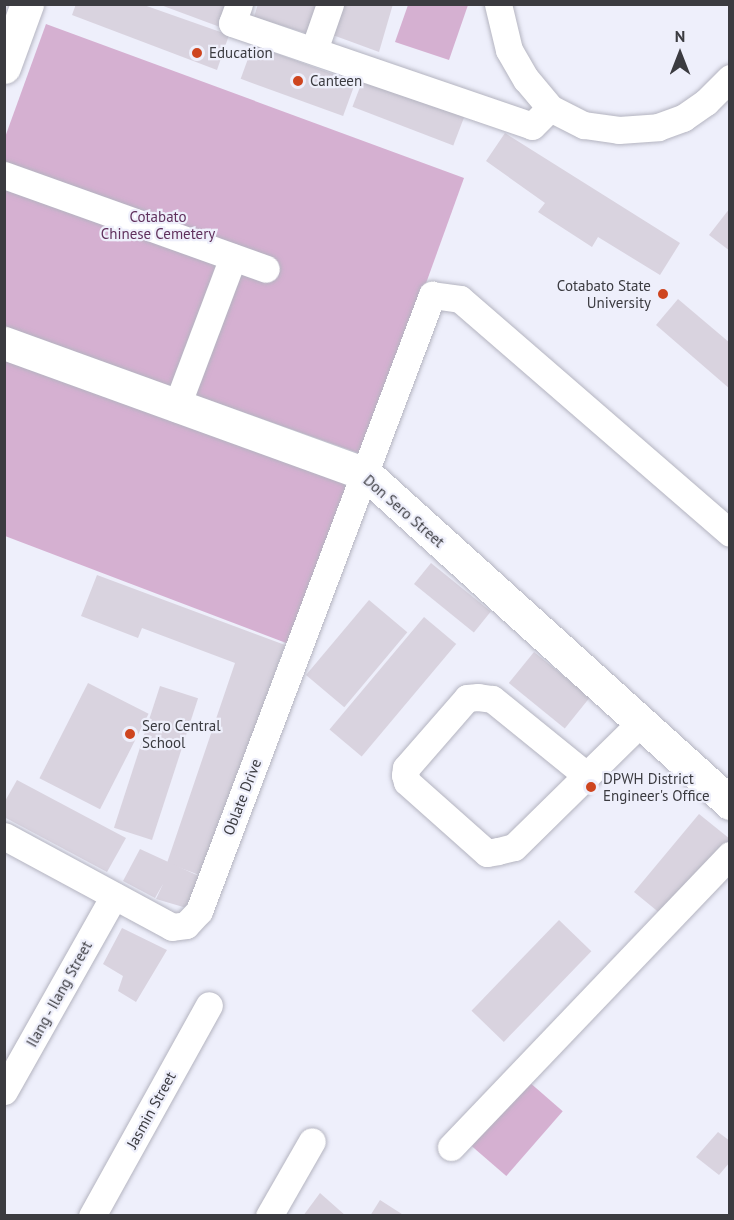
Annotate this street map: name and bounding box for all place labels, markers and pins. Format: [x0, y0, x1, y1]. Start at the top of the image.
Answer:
place label: Education [209, 44, 273, 62]
marker: Education [190, 46, 204, 60]
place label: Canteen [310, 72, 362, 90]
marker: Canteen [291, 74, 305, 88]
place label: Cotabato State University [557, 276, 651, 311]
marker: Cotabato State University [656, 287, 670, 301]
place label: Sero Central School [142, 716, 221, 751]
marker: Sero Central School [123, 727, 137, 741]
place label: DPWH District Engineer's Office [603, 769, 710, 804]
marker: DPWH District Engineer's Office [584, 780, 598, 794]

